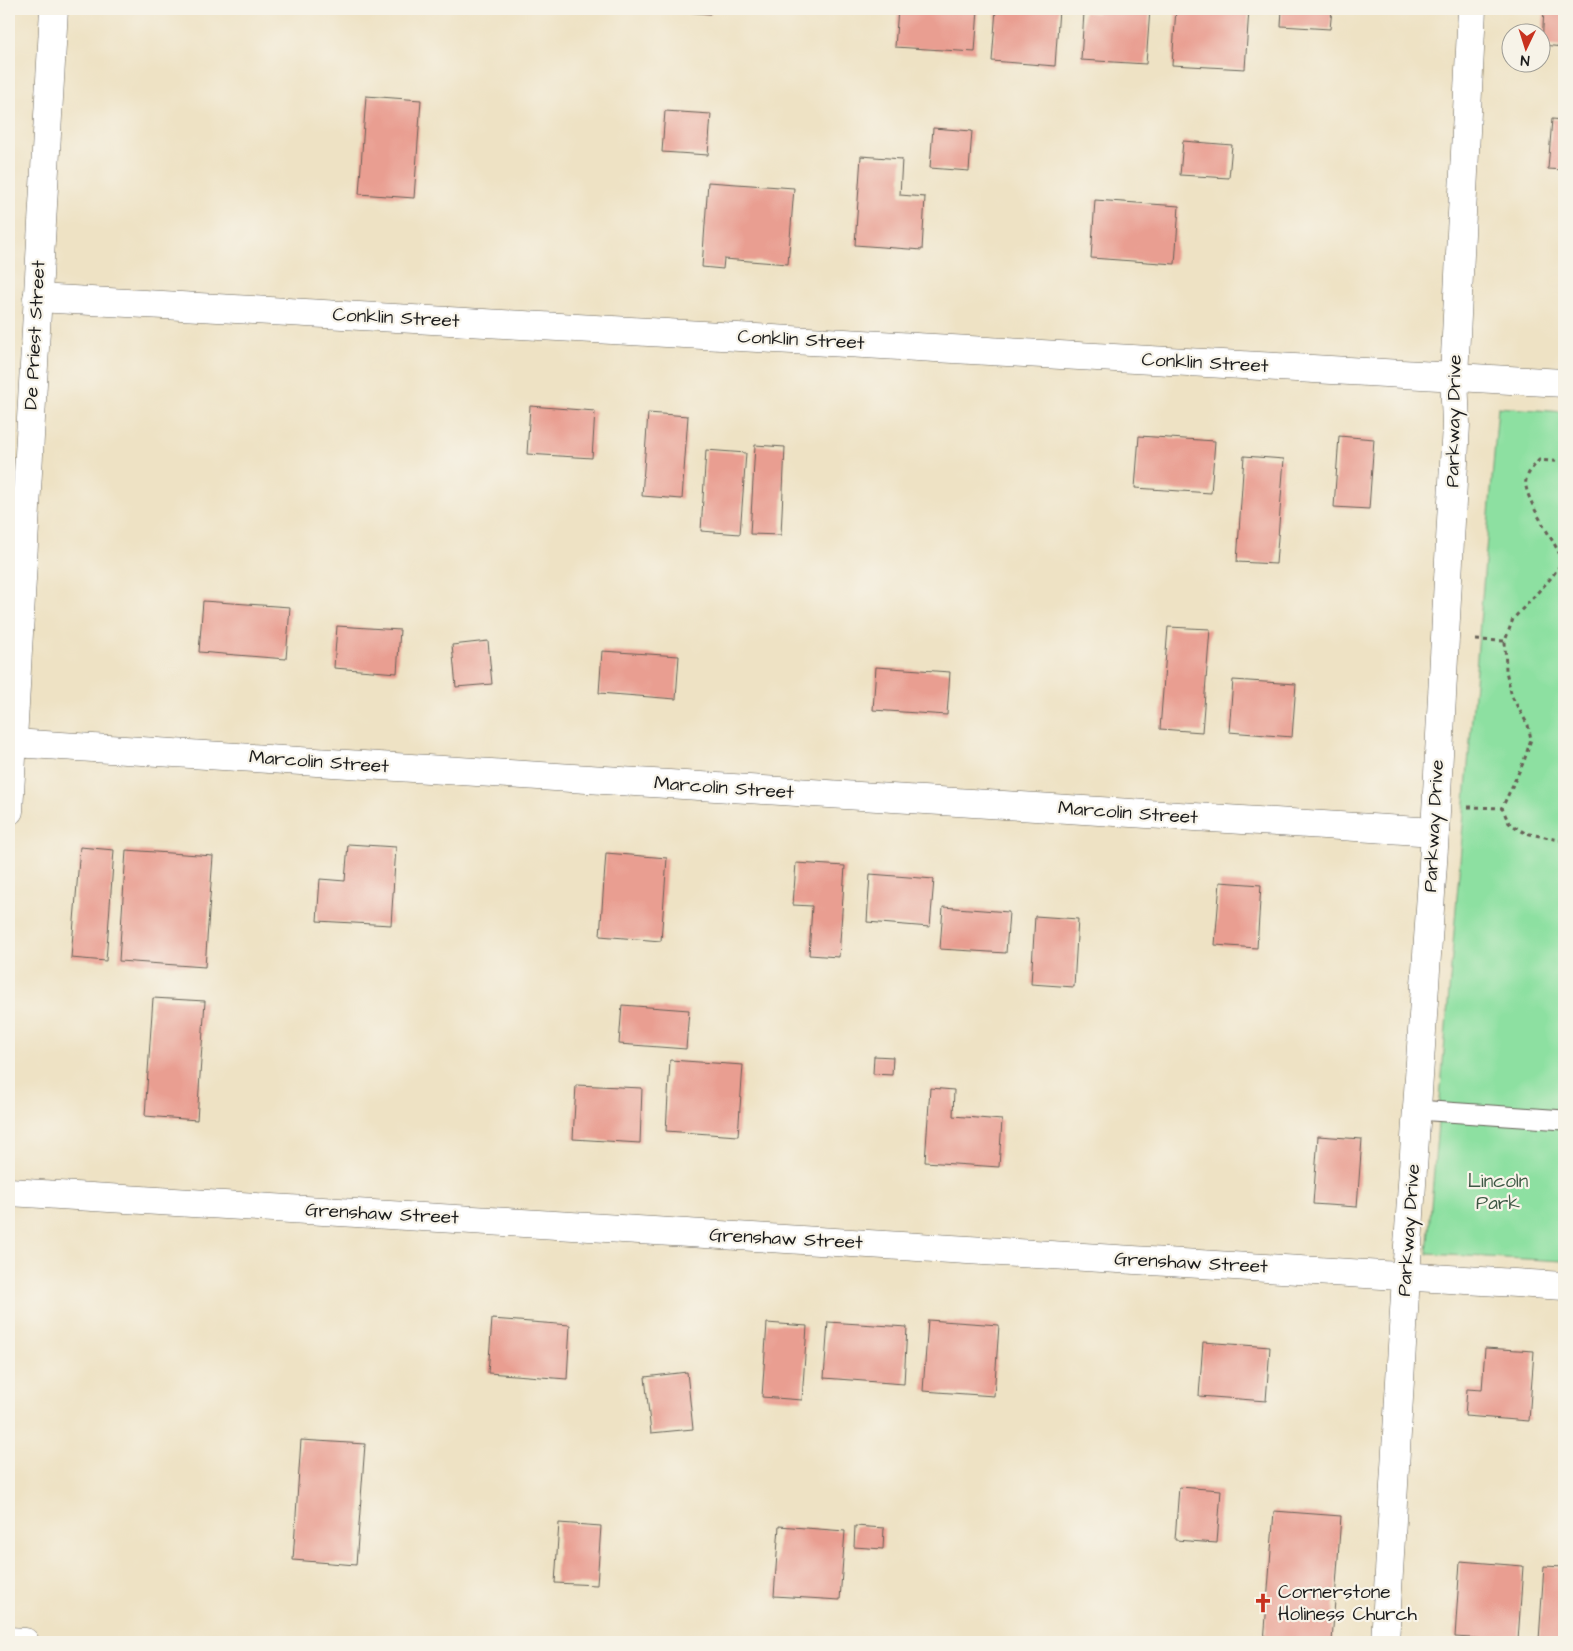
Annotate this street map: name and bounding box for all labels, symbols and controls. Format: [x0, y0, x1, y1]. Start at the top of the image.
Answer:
north arrow [1500, 22, 1550, 72]
text: N [1520, 50, 1530, 70]
street label: De Priest Street [18, 259, 52, 410]
street label: Conklin Street [332, 301, 460, 335]
street label: Conklin Street [737, 323, 865, 357]
street label: Conklin Street [1141, 346, 1269, 380]
street label: Parkway Drive [1439, 354, 1470, 488]
street label: Marcolin Street [248, 744, 390, 780]
street label: Parkway Drive [1417, 759, 1452, 893]
street label: Marcolin Street [653, 770, 795, 806]
street label: Marcolin Street [1057, 795, 1199, 831]
street label: Parkway Drive [1391, 1163, 1428, 1297]
park label: Lincoln Park [1468, 1168, 1528, 1217]
street label: Grenshaw Street [305, 1196, 460, 1232]
street label: Grenshaw Street [709, 1221, 864, 1257]
street label: Grenshaw Street [1114, 1245, 1269, 1281]
place label: Cornerstone Holiness Church [1278, 1579, 1418, 1628]
church icon: Cornerstone Holiness Church [1252, 1592, 1274, 1614]

